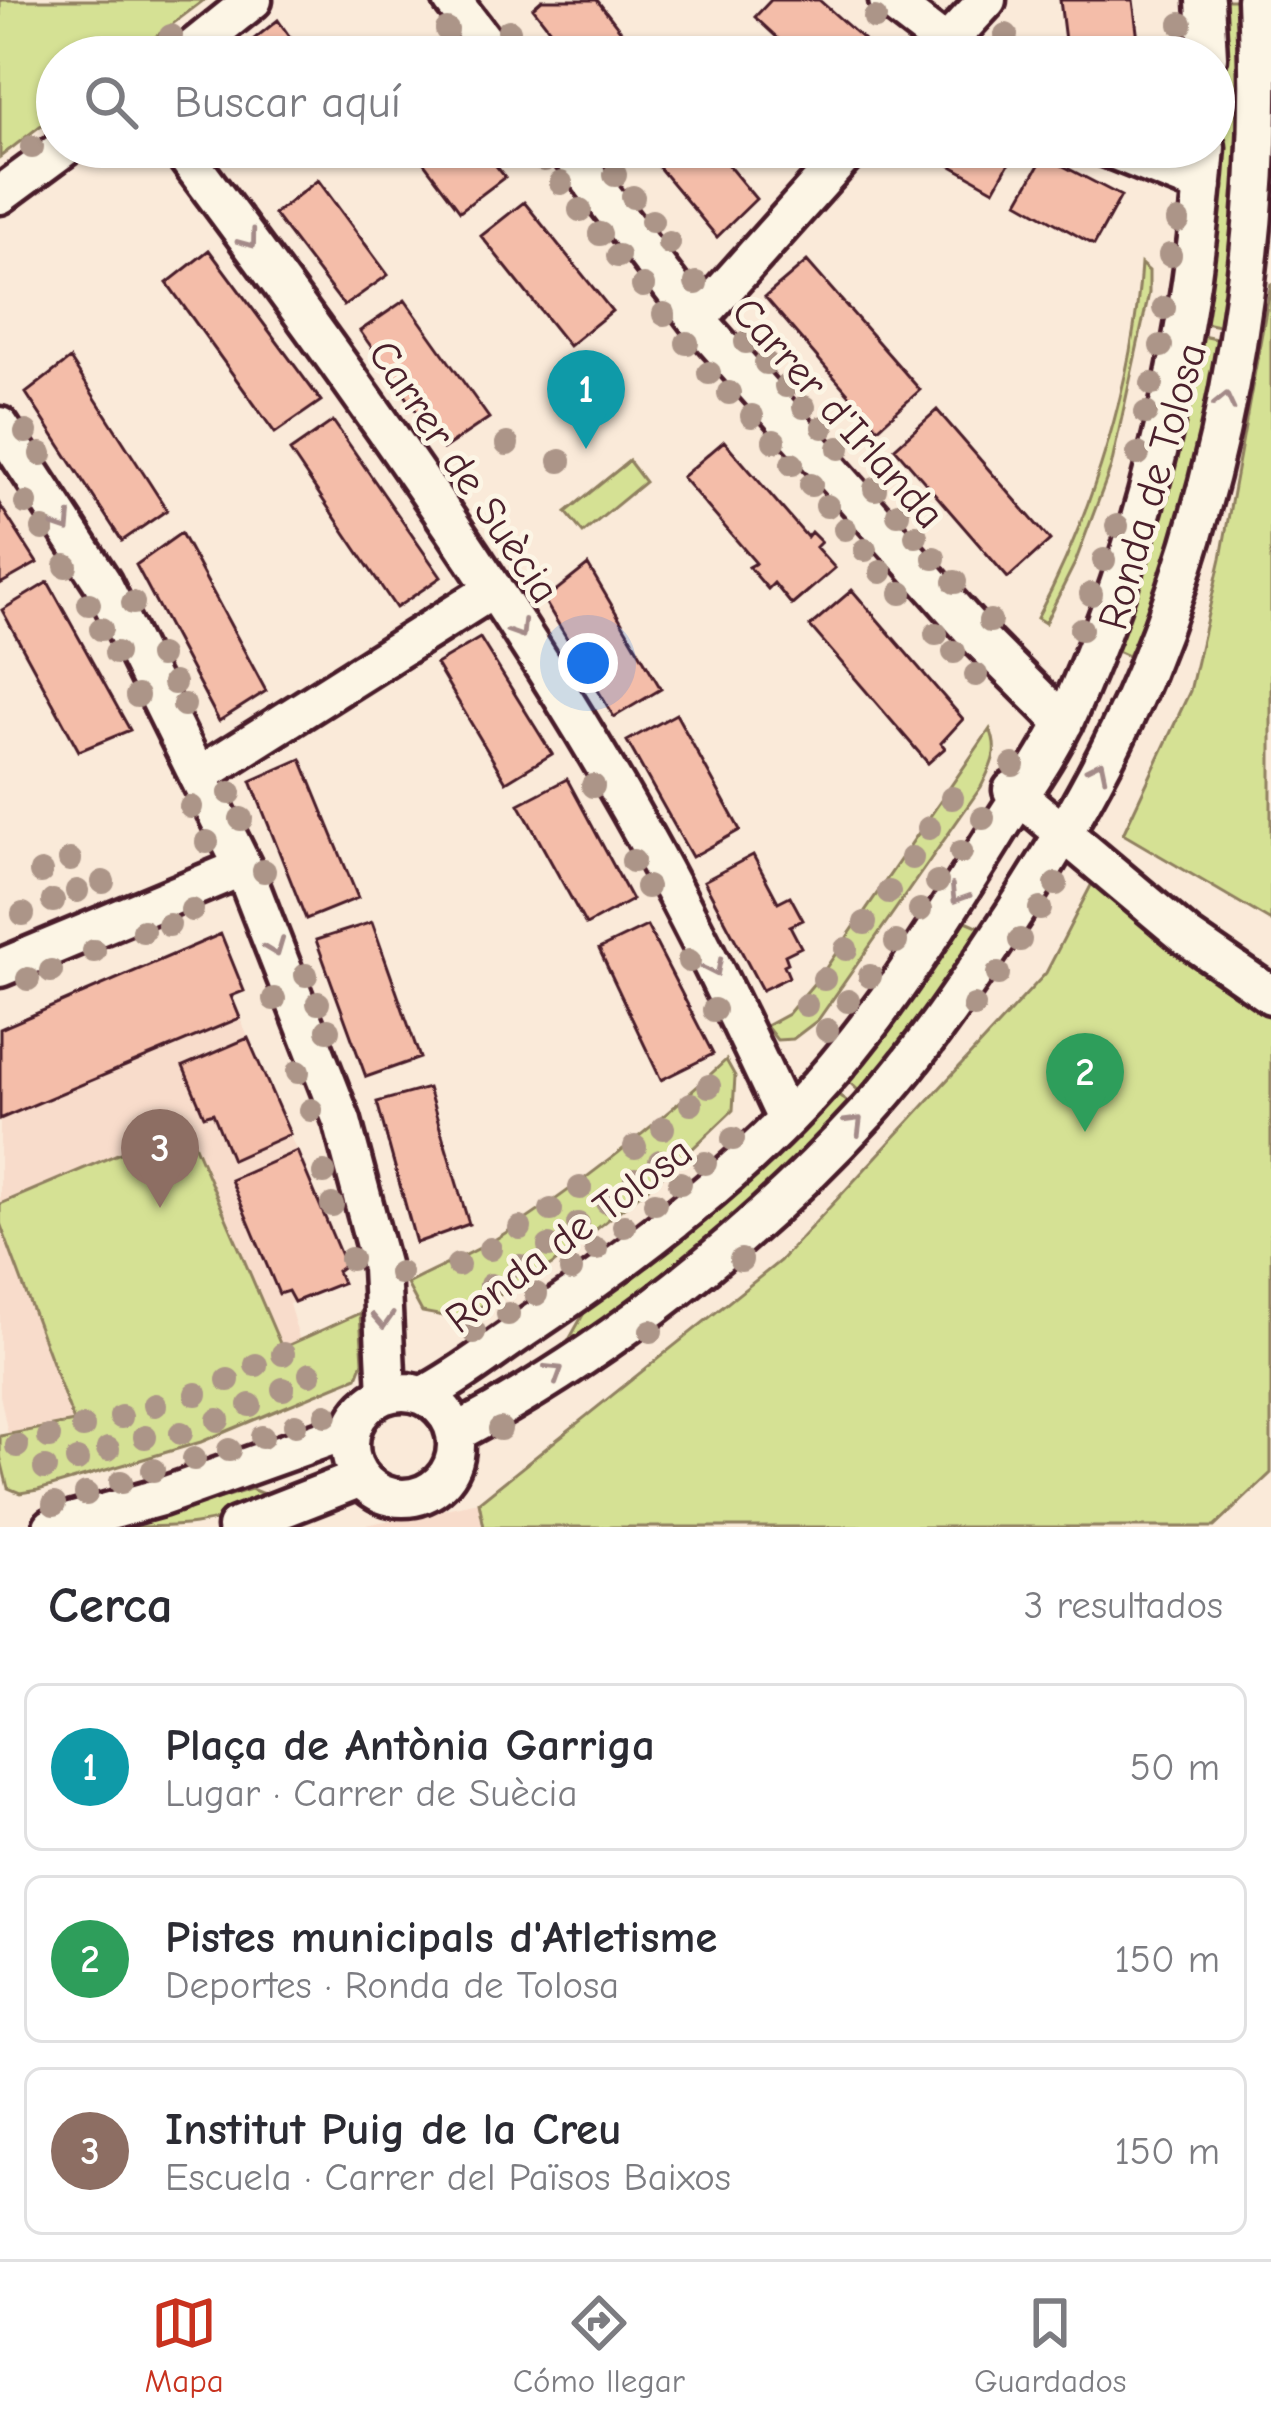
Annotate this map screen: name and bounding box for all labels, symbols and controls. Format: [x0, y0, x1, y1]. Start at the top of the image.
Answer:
search box [36, 36, 1235, 168]
icon: search [78, 69, 144, 135]
text: Buscar aquí [174, 76, 401, 128]
one-way arrow [235, 227, 257, 249]
street label: Carrer d'Irlanda [722, 288, 954, 538]
street label: Carrer de Suècia [358, 331, 570, 612]
street label: Ronda de Tolosa [1088, 338, 1217, 635]
pin: 1 [547, 350, 625, 449]
one-way arrow [1211, 392, 1236, 412]
one-way arrow [50, 511, 73, 533]
one-way arrow [505, 617, 527, 639]
your location [558, 633, 618, 693]
one-way arrow [1084, 760, 1108, 781]
one-way arrow [950, 882, 972, 904]
one-way arrow [260, 936, 285, 957]
one-way arrow [700, 956, 723, 977]
pin: 2 [1046, 1033, 1124, 1132]
pin: 3 [121, 1109, 199, 1208]
one-way arrow [841, 1116, 863, 1138]
street label: Ronda de Tolosa [436, 1127, 702, 1344]
one-way arrow [370, 1311, 396, 1330]
one-way arrow [542, 1364, 564, 1386]
text: Cerca [48, 1576, 173, 1635]
text: 3 resultados [1024, 1583, 1223, 1628]
text: Plaça de Antònia Garriga [165, 1719, 655, 1771]
text: 1 [82, 1745, 98, 1790]
text: 50 m [1130, 1745, 1220, 1790]
text: Lugar · Carrer de Suècia [165, 1771, 578, 1816]
text: Pistes municipals d'Atletisme [165, 1911, 717, 1963]
text: 2 [80, 1937, 100, 1982]
text: 150 m [1114, 1937, 1220, 1982]
text: Deportes · Ronda de Tolosa [165, 1963, 619, 2008]
text: Institut Puig de la Creu [165, 2103, 621, 2155]
text: 3 [80, 2129, 100, 2174]
text: 150 m [1114, 2129, 1220, 2174]
text: Escuela · Carrer del Països Baixos [165, 2155, 731, 2200]
tab: Mapa [145, 2290, 224, 2400]
tab: Cómo llegar [513, 2290, 685, 2400]
tab: Guardados [974, 2290, 1126, 2400]

